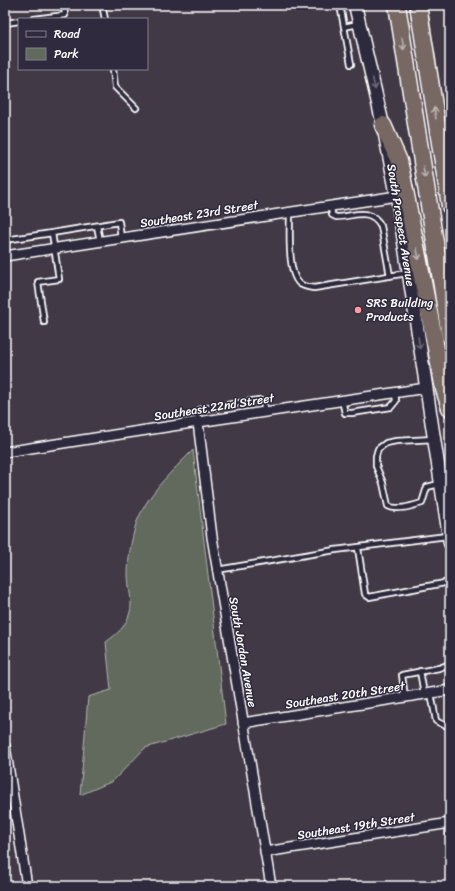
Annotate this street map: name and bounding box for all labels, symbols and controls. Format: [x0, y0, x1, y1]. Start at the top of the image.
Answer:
legend [18, 18, 148, 70]
text: Road [54, 23, 81, 45]
one-way arrow [399, 37, 407, 50]
text: Park [54, 43, 79, 65]
one-way arrow [370, 77, 378, 90]
one-way arrow [431, 107, 439, 120]
street label: South Prospect Avenue [380, 162, 422, 288]
one-way arrow [420, 165, 428, 178]
street label: Southeast 23rd Street [138, 194, 261, 234]
one-way arrow [414, 247, 422, 260]
place label: SRS Building Products [366, 292, 433, 328]
marker: SRS Building Products [353, 305, 363, 315]
one-way arrow [415, 336, 423, 349]
street label: Southeast 22nd Street [152, 386, 277, 427]
street label: South Jordan Avenue [222, 595, 264, 709]
street label: Southeast 20th Street [284, 675, 407, 715]
street label: Southeast 19th Street [296, 806, 418, 846]

